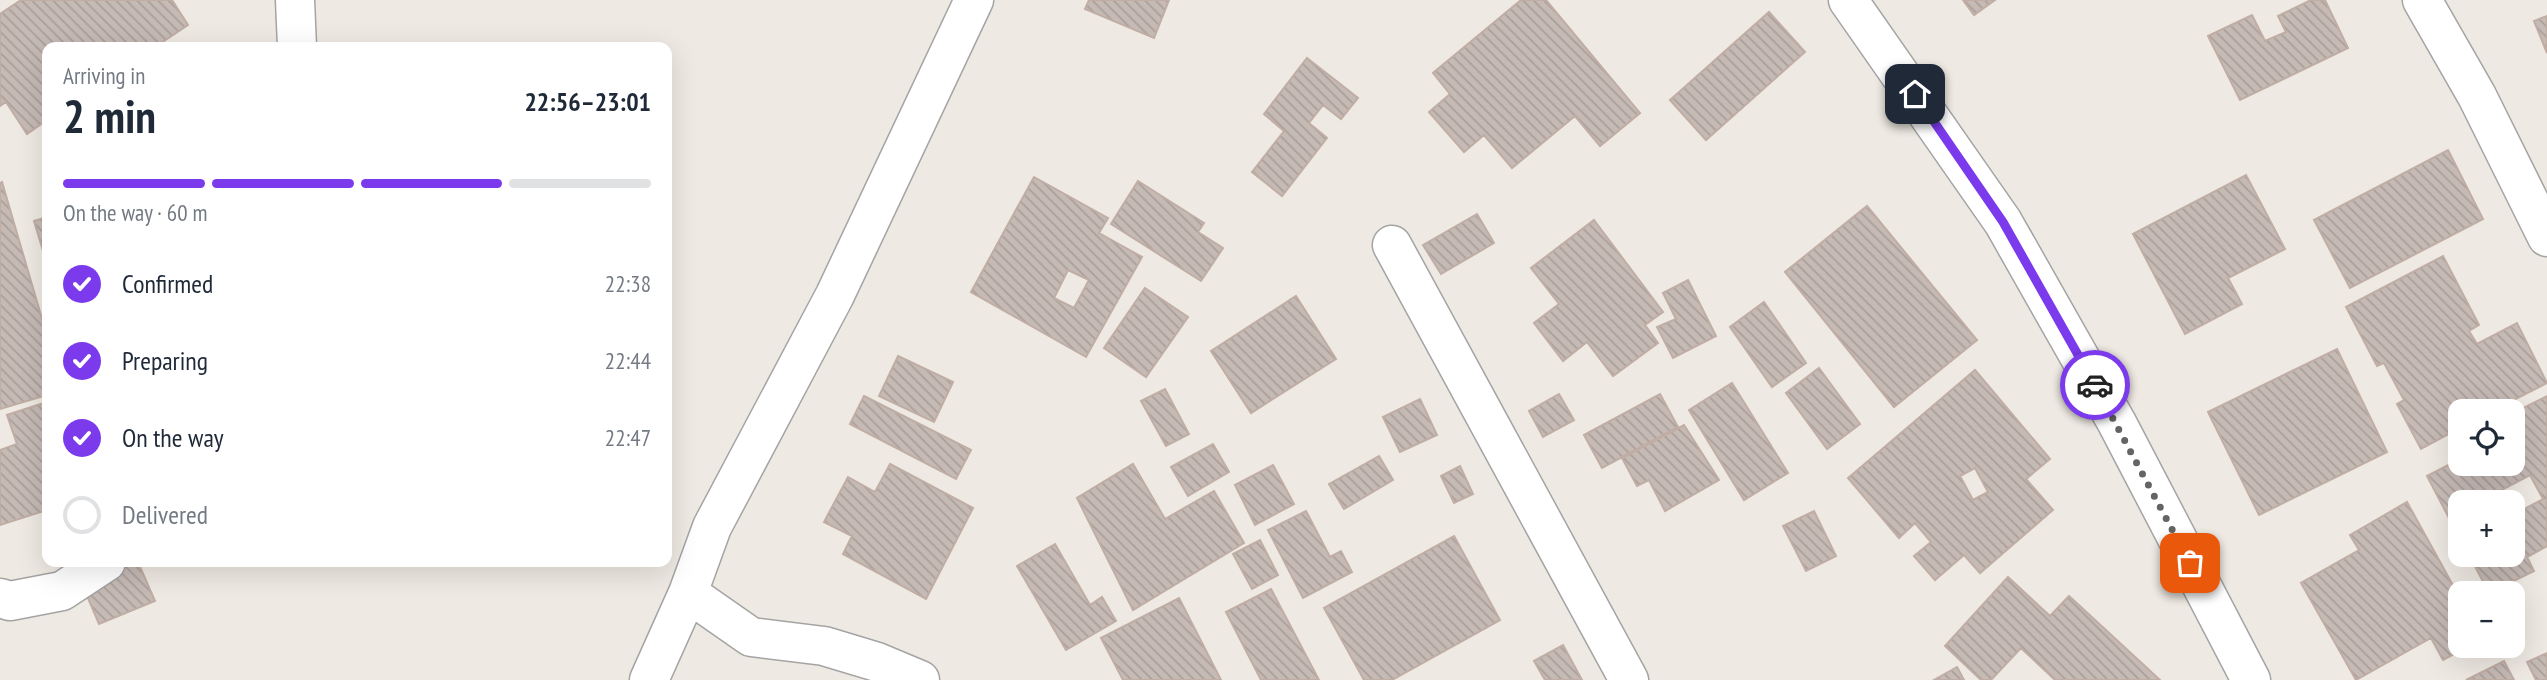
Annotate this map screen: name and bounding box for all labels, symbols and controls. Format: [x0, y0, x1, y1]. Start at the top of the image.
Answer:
text: Arriving in [63, 61, 145, 90]
pin [1885, 64, 1945, 124]
icon: home [1896, 75, 1934, 113]
text: 22:56–23:01 [524, 85, 651, 118]
text: 2 min [63, 86, 156, 146]
text: On the way · 60 m [63, 198, 207, 227]
icon: check [63, 265, 101, 303]
text: Confirmed [122, 267, 213, 300]
text: 22:38 [605, 269, 651, 298]
icon: check [63, 342, 101, 380]
text: Preparing [122, 344, 208, 377]
text: 22:44 [605, 346, 651, 375]
courier [2060, 350, 2130, 420]
icon: car [2076, 366, 2114, 404]
map controls [2448, 399, 2525, 658]
button: locate [2448, 399, 2525, 476]
icon: check [63, 419, 101, 457]
text: On the way [122, 421, 224, 454]
text: 22:47 [605, 423, 651, 452]
button: + [2448, 490, 2525, 567]
text: Delivered [122, 498, 208, 531]
pin [2160, 533, 2220, 593]
icon: bag [2171, 544, 2209, 582]
button: − [2448, 581, 2525, 658]

